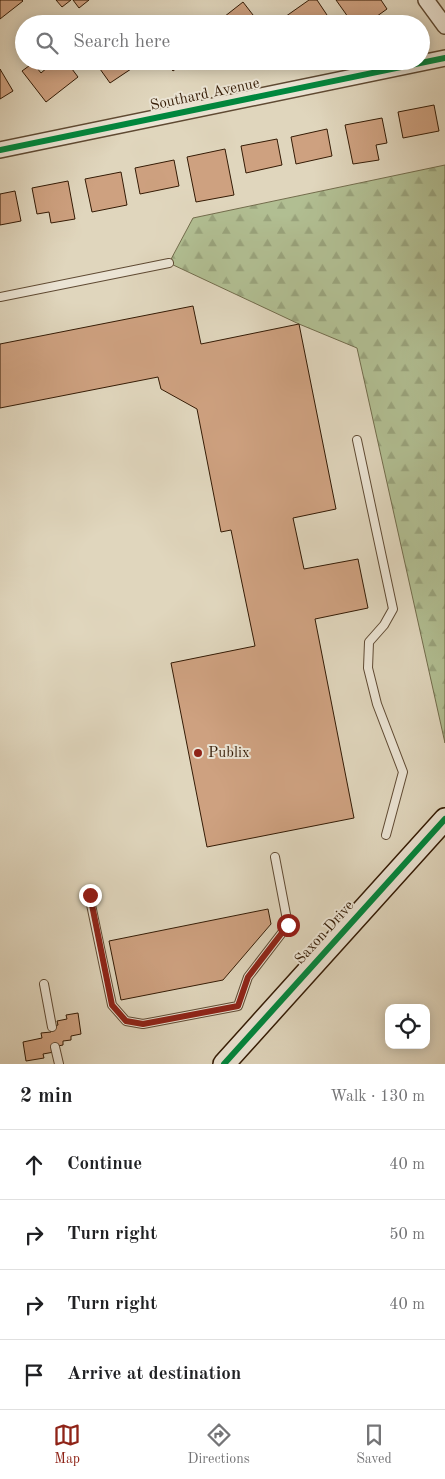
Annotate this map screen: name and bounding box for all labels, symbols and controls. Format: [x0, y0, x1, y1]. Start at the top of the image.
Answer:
search box [15, 15, 430, 70]
icon: search [33, 29, 61, 57]
text: Search here [73, 33, 170, 52]
street label: Southard Avenue [149, 76, 261, 114]
place label: Publix [208, 746, 250, 761]
marker: Publix [192, 747, 204, 759]
route end [79, 884, 102, 907]
street label: Saxon Drive [293, 898, 357, 968]
route start [277, 914, 300, 937]
map controls [385, 1004, 430, 1049]
button: locate [385, 1004, 430, 1049]
text: 2 min [20, 1086, 73, 1107]
text: Walk · 130 m [330, 1089, 425, 1105]
icon: ahead [20, 1151, 48, 1179]
text: Continue [67, 1155, 142, 1174]
text: 40 m [389, 1157, 425, 1173]
icon: right [20, 1221, 48, 1249]
text: Turn right [67, 1225, 157, 1244]
text: 50 m [389, 1227, 425, 1243]
icon: right [20, 1291, 48, 1319]
text: Turn right [67, 1295, 157, 1314]
text: 40 m [389, 1297, 425, 1313]
icon: arrive [20, 1361, 48, 1389]
text: Arrive at destination [67, 1365, 241, 1384]
tab: Map [53, 1421, 81, 1468]
tab: Directions [188, 1421, 250, 1468]
tab: Saved [356, 1421, 392, 1468]

